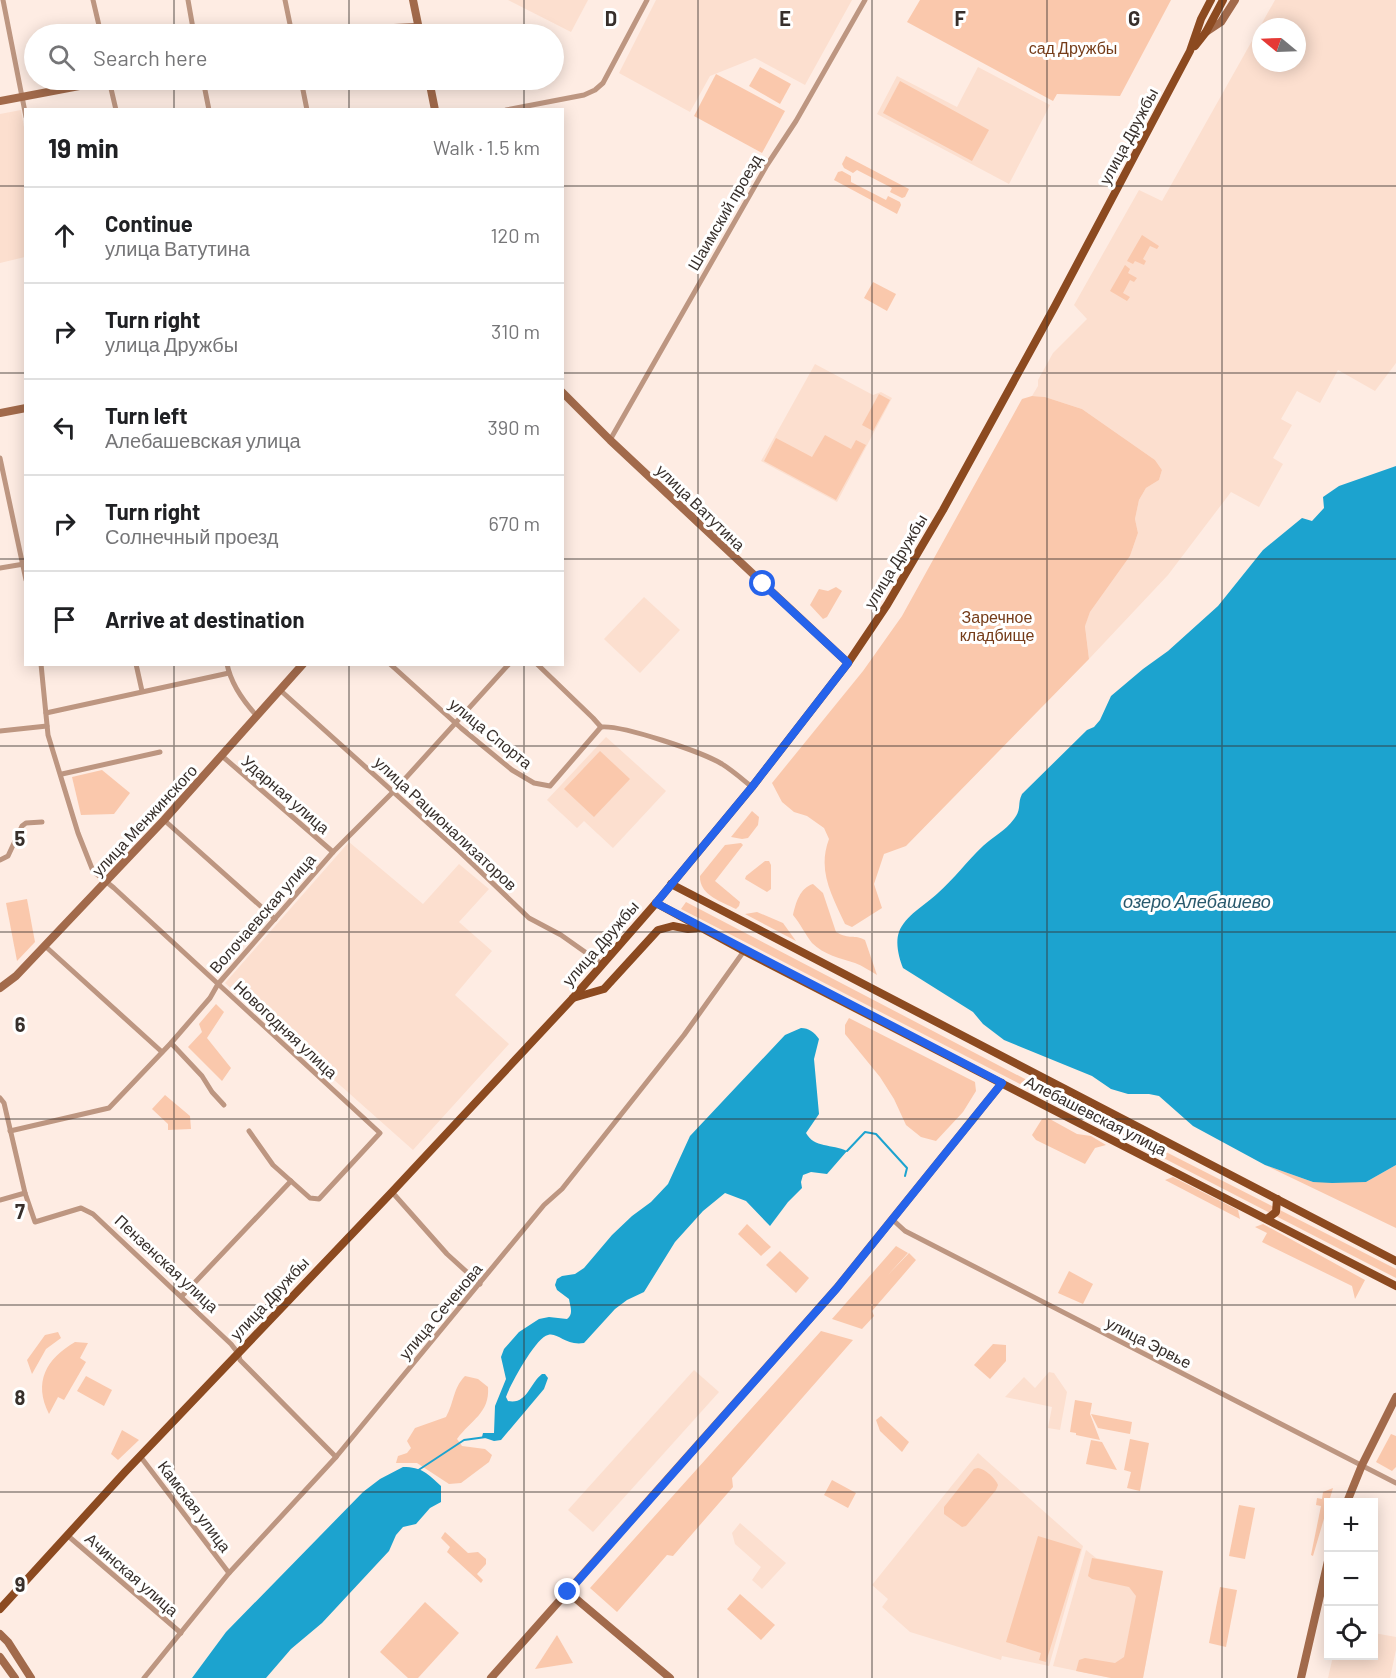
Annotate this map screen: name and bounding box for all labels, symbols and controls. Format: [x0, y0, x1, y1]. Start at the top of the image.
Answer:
text: D [605, 6, 617, 30]
text: E [779, 6, 791, 30]
text: F [954, 6, 966, 30]
text: G [1128, 6, 1140, 30]
north arrow [1252, 18, 1306, 72]
search box [24, 24, 564, 90]
park label: сад Дружбы [1029, 38, 1117, 57]
icon: search [45, 41, 78, 74]
text: Search here [93, 44, 207, 70]
street label: улица Дружбы [1095, 85, 1161, 187]
text: 19 min [48, 132, 119, 163]
text: Walk · 1.5 km [433, 135, 540, 159]
street label: Шаимский проезд [683, 150, 765, 273]
text: Continue [105, 210, 193, 236]
icon: ahead [48, 219, 81, 252]
text: 120 m [490, 223, 540, 247]
text: улица Ватутина [105, 236, 250, 260]
text: Turn right [105, 306, 200, 332]
icon: right [48, 315, 81, 348]
text: 310 m [491, 319, 540, 343]
text: улица Дружбы [105, 332, 238, 356]
text: Turn left [105, 402, 188, 428]
icon: left [48, 411, 81, 444]
text: 390 m [487, 415, 540, 439]
text: Алебашевская улица [105, 428, 301, 452]
street label: улица Ватутина [653, 460, 749, 554]
text: Turn right [105, 498, 200, 524]
icon: right [48, 507, 81, 540]
street label: улица Дружбы [859, 510, 931, 612]
text: 670 m [488, 511, 540, 535]
text: Солнечный проезд [105, 524, 278, 548]
route start [749, 570, 775, 596]
icon: arrive [48, 603, 81, 636]
text: Arrive at destination [105, 606, 304, 632]
park label: Заречное кладбище [960, 607, 1034, 644]
street label: улица Спорта [446, 694, 536, 772]
street label: Ударная улица [238, 751, 334, 837]
street label: улица Рационализаторов [371, 752, 521, 894]
street label: улица Менжинского [87, 760, 201, 880]
text: 5 [15, 826, 26, 850]
street label: Волочаевская улица [205, 849, 319, 977]
water label: озеро Алебашево [1123, 890, 1271, 912]
street label: улица Дружбы [558, 897, 642, 989]
street label: Новогодняя улица [230, 976, 342, 1082]
text: 6 [15, 1012, 26, 1036]
street label: Алебашевская улица [1022, 1071, 1170, 1159]
text: 7 [15, 1199, 25, 1223]
street label: Пензенская улица [111, 1210, 223, 1316]
street label: улица Дружбы [226, 1253, 312, 1343]
street label: улица Сеченова [394, 1259, 486, 1363]
street label: улица Эрвье [1103, 1312, 1195, 1372]
text: 8 [15, 1385, 26, 1409]
street label: Камская улица [155, 1457, 236, 1555]
map controls [1324, 1498, 1378, 1660]
button: + [1324, 1498, 1378, 1552]
street label: Ачинская улица [82, 1528, 182, 1620]
button: − [1324, 1552, 1378, 1606]
text: 9 [15, 1572, 25, 1596]
route end [554, 1578, 580, 1604]
button: locate [1324, 1606, 1378, 1660]

